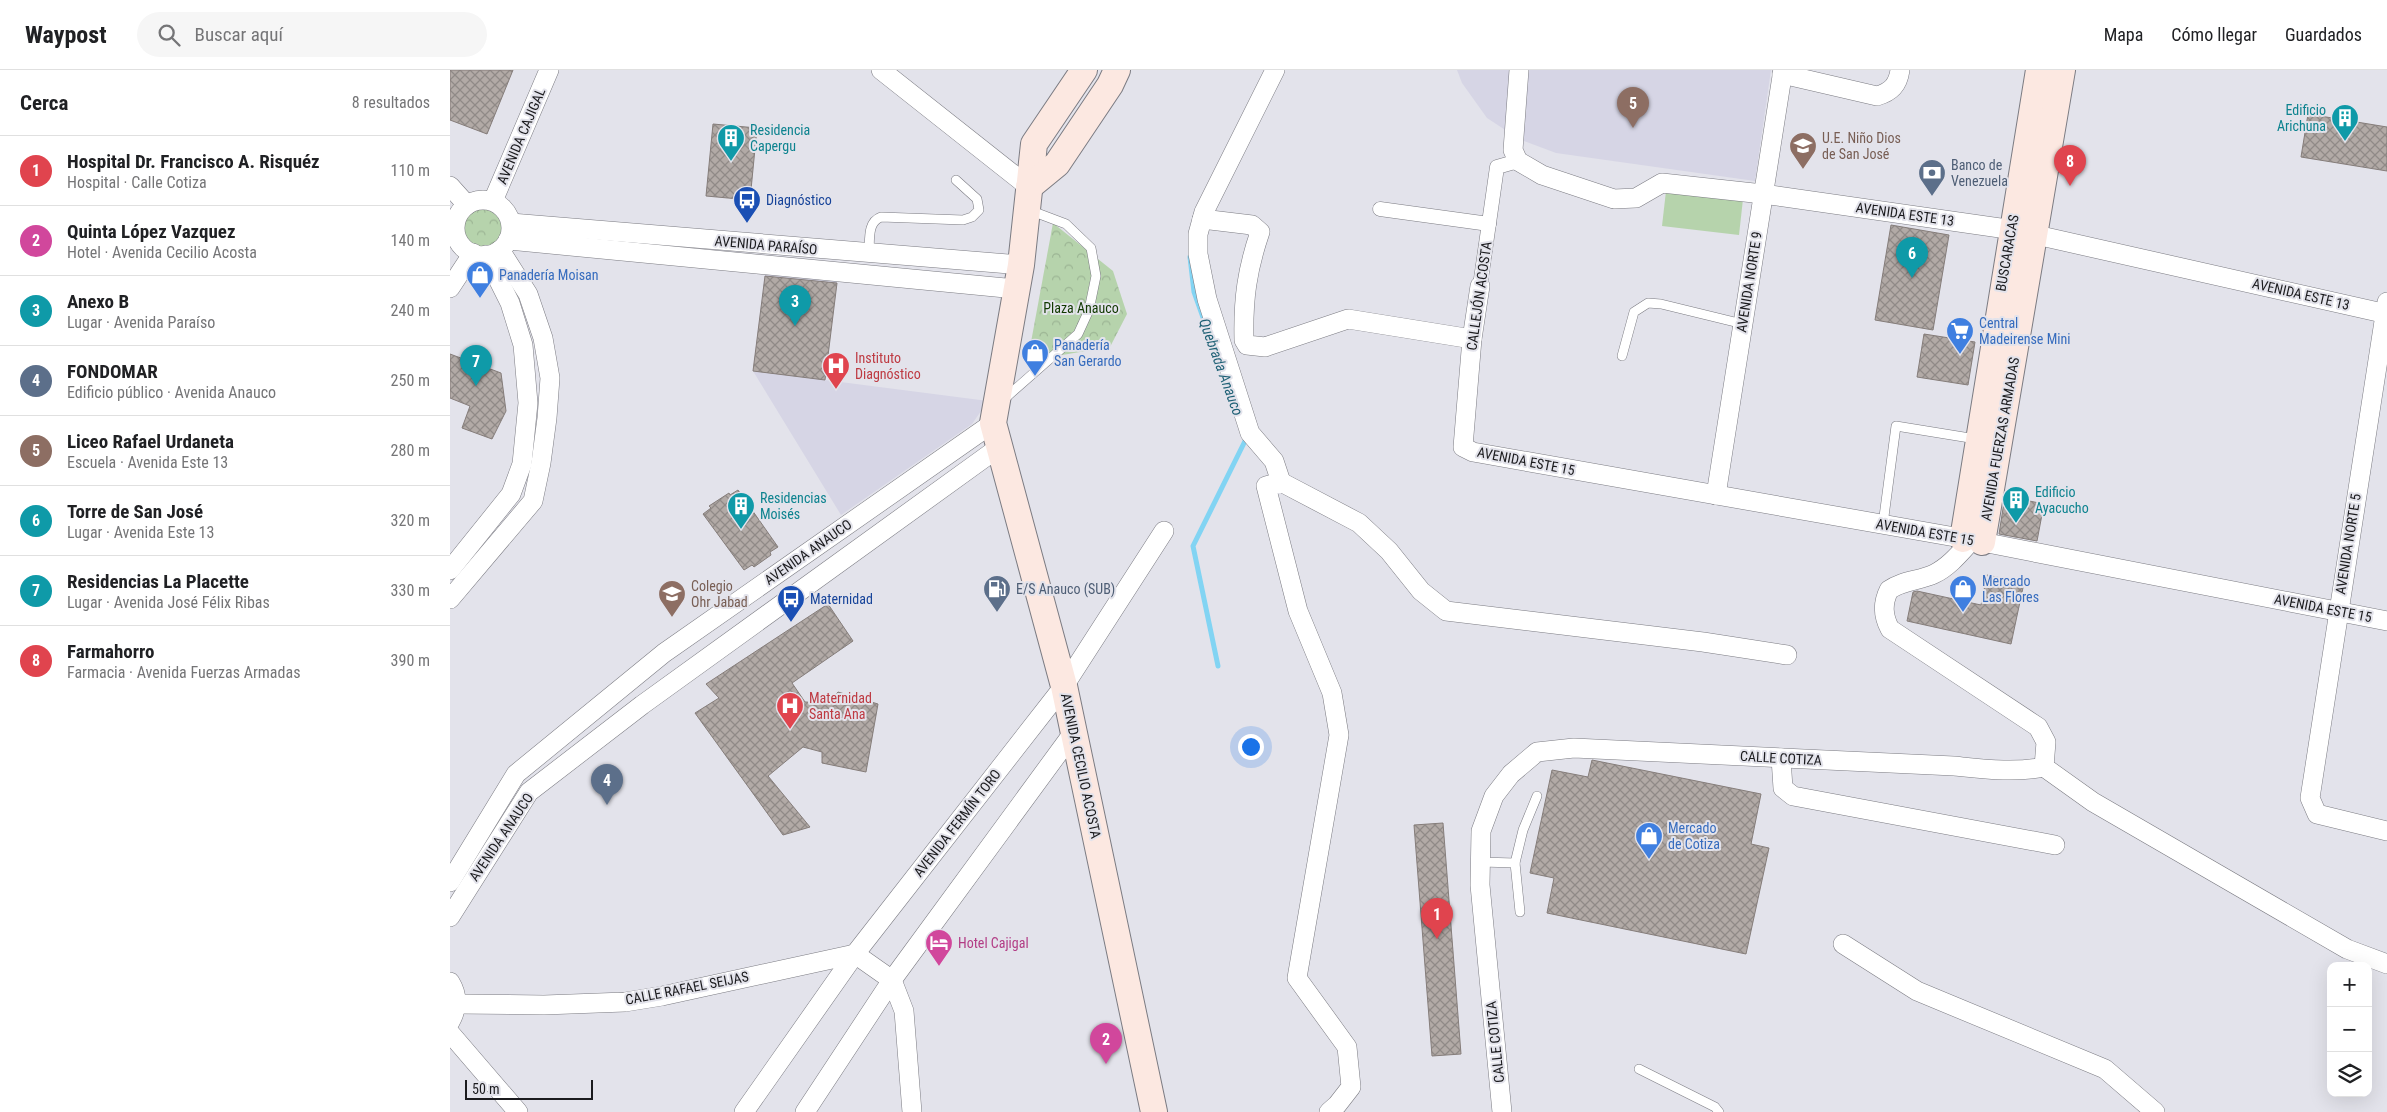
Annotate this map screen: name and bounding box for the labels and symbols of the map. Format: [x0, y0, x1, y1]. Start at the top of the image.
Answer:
street label: AVENIDA CAJIGAL [494, 85, 549, 186]
pin: 5 [1617, 87, 1649, 128]
place label: Edificio Arichuna [2277, 102, 2326, 134]
building icon: Edificio Arichuna [2330, 103, 2360, 142]
place label: Residencia Capergu [750, 122, 810, 154]
building icon: Residencia Capergu [716, 123, 746, 162]
place label: U.E. Niño Dios de San José [1822, 130, 1901, 162]
school or university icon: U.E. Niño Dios de San José [1788, 131, 1818, 170]
pin: 8 [2054, 145, 2086, 186]
place label: Banco de Venezuela [1951, 157, 2008, 189]
bank icon: Banco de Venezuela [1917, 158, 1947, 197]
bus stop icon: Diagnóstico [732, 185, 762, 224]
place label: Diagnóstico [766, 192, 832, 208]
street label: AVENIDA ESTE 13 [1855, 199, 1955, 229]
street label: BUSCARACAS [1992, 213, 2022, 293]
street label: AVENIDA NORTE 9 [1733, 230, 1765, 334]
street label: AVENIDA PARAÍSO [714, 232, 818, 257]
pin: 6 [1896, 237, 1928, 278]
street label: CALLEJÓN ACOSTA [1462, 240, 1495, 351]
shop icon: Panadería Moisan [465, 260, 495, 299]
place label: Panadería Moisan [499, 267, 599, 283]
street label: AVENIDA ESTE 13 [2251, 275, 2351, 313]
pin: 3 [779, 285, 811, 326]
park label: Plaza Anauco [1043, 300, 1119, 316]
place label: Central Madeirense Mini [1979, 315, 2070, 347]
water label: Quebrada Anauco [1195, 316, 1247, 418]
supermarket icon: Central Madeirense Mini [1945, 316, 1975, 355]
place label: Panadería San Gerardo [1054, 337, 1122, 369]
shop icon: Panadería San Gerardo [1020, 338, 1050, 377]
pin: 7 [460, 345, 492, 386]
place label: Instituto Diagnóstico [855, 350, 921, 382]
hospital icon: Instituto Diagnóstico [821, 351, 851, 390]
street label: AVENIDA FUERZAS ARMADAS [1978, 356, 2022, 522]
street label: AVENIDA ESTE 15 [1476, 444, 1576, 478]
place label: Edificio Ayacucho [2035, 484, 2089, 516]
building icon: Edificio Ayacucho [2001, 485, 2031, 524]
place label: Residencias Moisés [760, 490, 827, 522]
building icon: Residencias Moisés [726, 491, 756, 530]
street label: AVENIDA NORTE 5 [2332, 492, 2364, 596]
street label: AVENIDA ANAUCO [761, 516, 855, 588]
street label: AVENIDA ESTE 15 [1875, 516, 1975, 548]
place label: Mercado Las Flores [1982, 573, 2039, 605]
fuel station icon: E/S Anauco (SUB) [982, 574, 1012, 613]
shop icon: Mercado Las Flores [1948, 574, 1978, 613]
place label: Colegio Ohr Jabad [691, 578, 748, 610]
school or university icon: Colegio Ohr Jabad [657, 579, 687, 618]
place label: E/S Anauco (SUB) [1016, 581, 1115, 598]
bus stop icon: Maternidad [776, 584, 806, 623]
place label: Maternidad [810, 591, 873, 607]
street label: AVENIDA ESTE 15 [2273, 591, 2373, 625]
place label: Maternidad Santa Ana [809, 690, 872, 722]
hospital icon: Maternidad Santa Ana [775, 691, 805, 730]
street label: AVENIDA CECILIO ACOSTA [1058, 692, 1104, 840]
your location [1238, 734, 1264, 760]
street label: CALLE COTIZA [1740, 748, 1822, 768]
pin: 4 [591, 764, 623, 805]
street label: AVENIDA FERMÍN TORO [909, 766, 1004, 880]
street label: AVENIDA ANAUCO [466, 790, 536, 884]
place label: Mercado de Cotiza [1668, 820, 1720, 852]
shop icon: Mercado de Cotiza [1634, 821, 1664, 860]
pin: 1 [1421, 898, 1453, 939]
hotel icon: Hotel Cajigal [924, 928, 954, 967]
place label: Hotel Cajigal [958, 935, 1029, 951]
street label: CALLE RAFAEL SEIJAS [624, 968, 750, 1008]
street label: CALLE COTIZA [1483, 1000, 1507, 1084]
pin: 2 [1090, 1023, 1122, 1064]
scale bar [465, 1077, 592, 1100]

